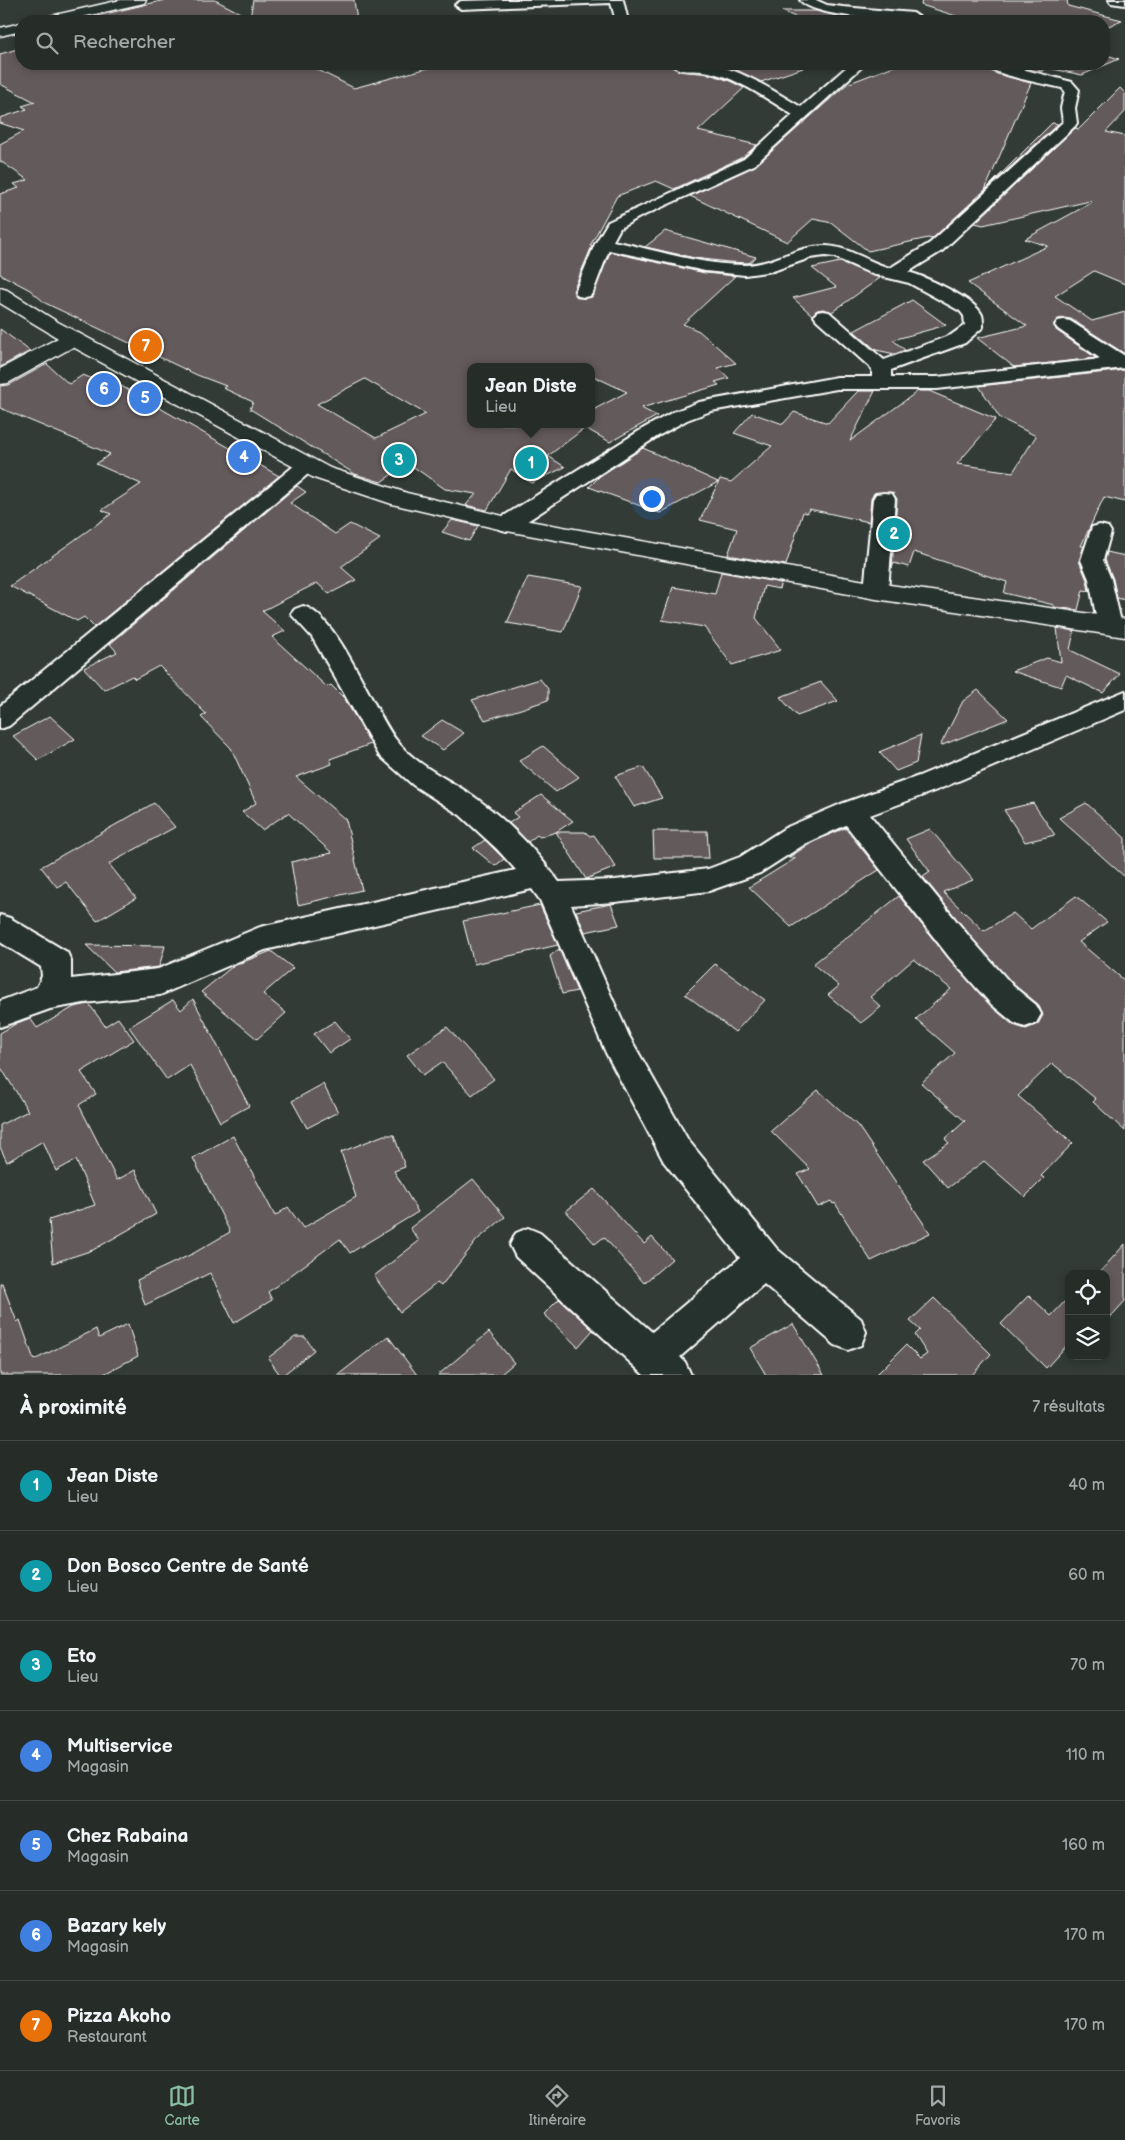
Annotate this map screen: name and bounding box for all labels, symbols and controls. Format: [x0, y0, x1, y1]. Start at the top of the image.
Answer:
search box [15, 15, 1110, 70]
icon: search [33, 29, 61, 57]
text: Rechercher [73, 31, 175, 54]
pin: 7 [130, 327, 162, 365]
popup [467, 363, 595, 428]
pin: 6 [88, 370, 120, 408]
text: Jean Diste [485, 375, 577, 398]
pin: 5 [129, 379, 161, 417]
text: Lieu [485, 398, 517, 417]
pin: 4 [228, 438, 260, 476]
pin: 3 [383, 441, 415, 479]
pin: 1 [515, 444, 547, 482]
your location [639, 486, 665, 512]
pin: 2 [878, 515, 910, 553]
map controls [1065, 1270, 1110, 1360]
button: locate [1065, 1270, 1110, 1315]
button: layers [1065, 1315, 1110, 1360]
text: À proximité [20, 1395, 127, 1420]
text: 7 résultats [1032, 1398, 1105, 1417]
text: Jean Diste [67, 1465, 158, 1488]
text: 1 [33, 1476, 39, 1495]
text: 40 m [1068, 1476, 1105, 1495]
text: Lieu [67, 1488, 98, 1507]
text: Don Bosco Centre de Santé [67, 1555, 309, 1578]
text: 2 [31, 1566, 41, 1585]
text: 60 m [1068, 1566, 1105, 1585]
text: Lieu [67, 1578, 98, 1597]
text: Eto [67, 1645, 96, 1668]
text: 3 [31, 1656, 41, 1675]
text: 70 m [1070, 1656, 1105, 1675]
text: Lieu [67, 1668, 98, 1687]
text: Multiservice [67, 1735, 173, 1758]
text: 4 [31, 1746, 41, 1765]
text: 110 m [1066, 1746, 1105, 1765]
text: Magasin [67, 1758, 129, 1777]
text: Chez Rabaina [67, 1825, 188, 1848]
text: 5 [31, 1836, 41, 1855]
text: 160 m [1062, 1836, 1105, 1855]
text: Magasin [67, 1848, 129, 1867]
text: Bazary kely [67, 1915, 166, 1938]
text: 6 [31, 1926, 41, 1945]
text: 170 m [1064, 1926, 1105, 1945]
text: Magasin [67, 1938, 129, 1957]
text: Pizza Akoho [67, 2005, 171, 2028]
text: 7 [32, 2016, 40, 2035]
text: 170 m [1064, 2016, 1105, 2035]
text: Restaurant [67, 2028, 147, 2047]
tab: Carte [164, 2082, 200, 2129]
tab: Itinéraire [529, 2082, 586, 2129]
tab: Favoris [915, 2082, 961, 2129]

